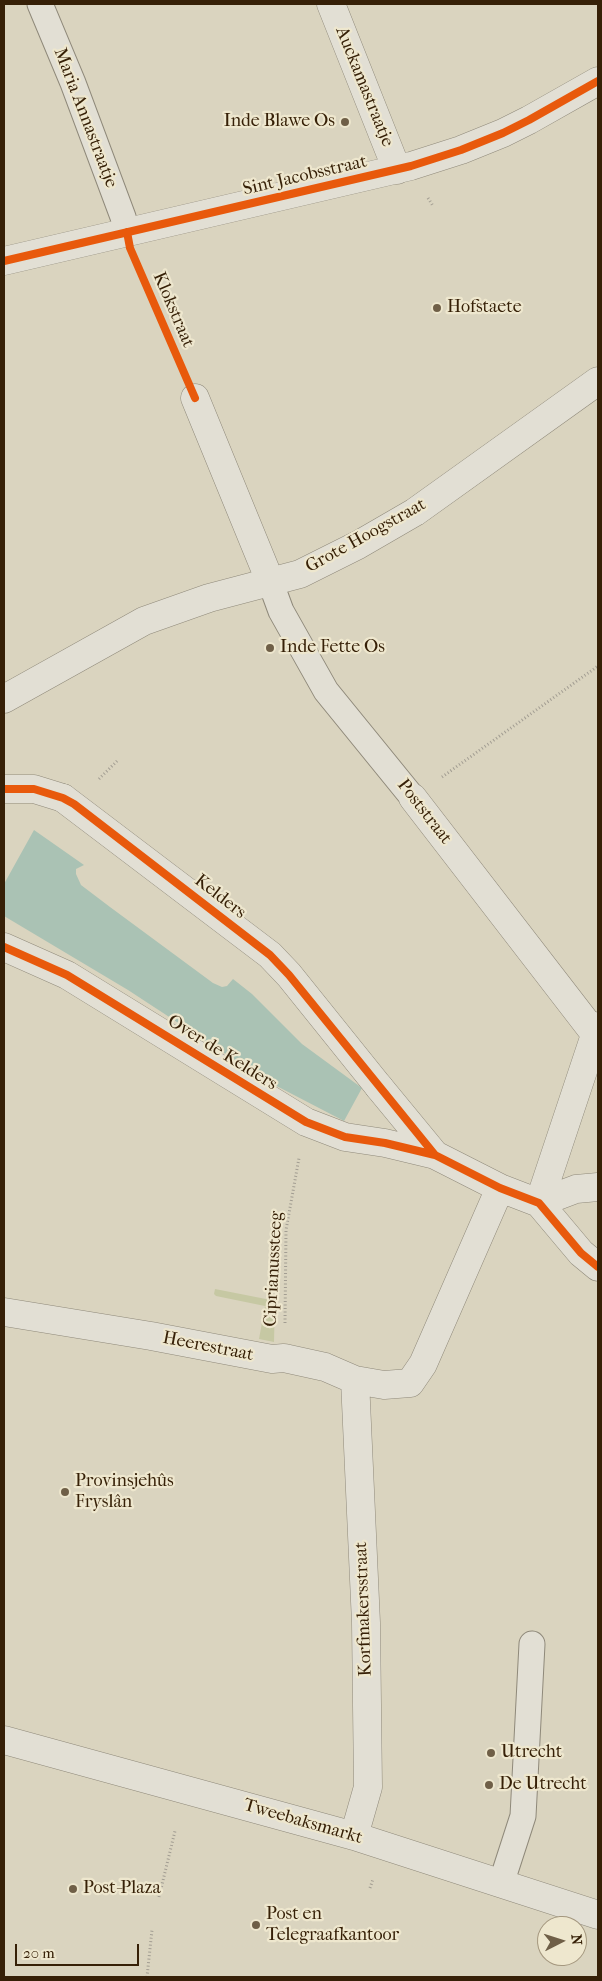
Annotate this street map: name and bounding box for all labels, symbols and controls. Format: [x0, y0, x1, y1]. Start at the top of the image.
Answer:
street label: Auckamastraatje [330, 24, 398, 150]
street label: Maria Annastraatje [48, 45, 122, 191]
place label: Inde Blawe Os [224, 111, 335, 133]
marker: Inde Blawe Os [339, 116, 351, 128]
street label: Sint Jacobsstraat [241, 151, 369, 201]
street label: Klokstraat [147, 269, 199, 351]
place label: Hofstaete [447, 297, 522, 319]
marker: Hofstaete [431, 302, 443, 314]
street label: Grote Hoogstraat [302, 494, 430, 578]
place label: Inde Fette Os [280, 637, 385, 659]
marker: Inde Fette Os [264, 642, 276, 654]
street label: Poststraat [392, 775, 456, 849]
street label: Kelders [190, 870, 250, 924]
street label: Over de Kelders [163, 1011, 281, 1095]
street label: Ciprianussteeg [260, 1211, 288, 1327]
street label: Heerestraat [161, 1328, 255, 1366]
place label: Provinsjehûs Fryslân [75, 1471, 174, 1514]
marker: Provinsjehûs Fryslân [59, 1486, 71, 1498]
street label: Korfmakersstraat [351, 1541, 377, 1677]
place label: Utrecht [501, 1742, 562, 1764]
marker: Utrecht [485, 1747, 497, 1759]
place label: De Utrecht [499, 1774, 587, 1796]
marker: De Utrecht [483, 1779, 495, 1791]
street label: Tweebaksmarkt [241, 1795, 365, 1849]
place label: Post-Plaza [83, 1878, 161, 1900]
marker: Post-Plaza [67, 1883, 79, 1895]
place label: Post en Telegraafkantoor [266, 1904, 399, 1946]
north arrow [537, 1916, 587, 1966]
marker: Post en Telegraafkantoor [250, 1919, 262, 1931]
scale bar [18, 1934, 141, 1966]
text: N [568, 1934, 585, 1946]
text: 20 m [23, 1944, 55, 1962]

